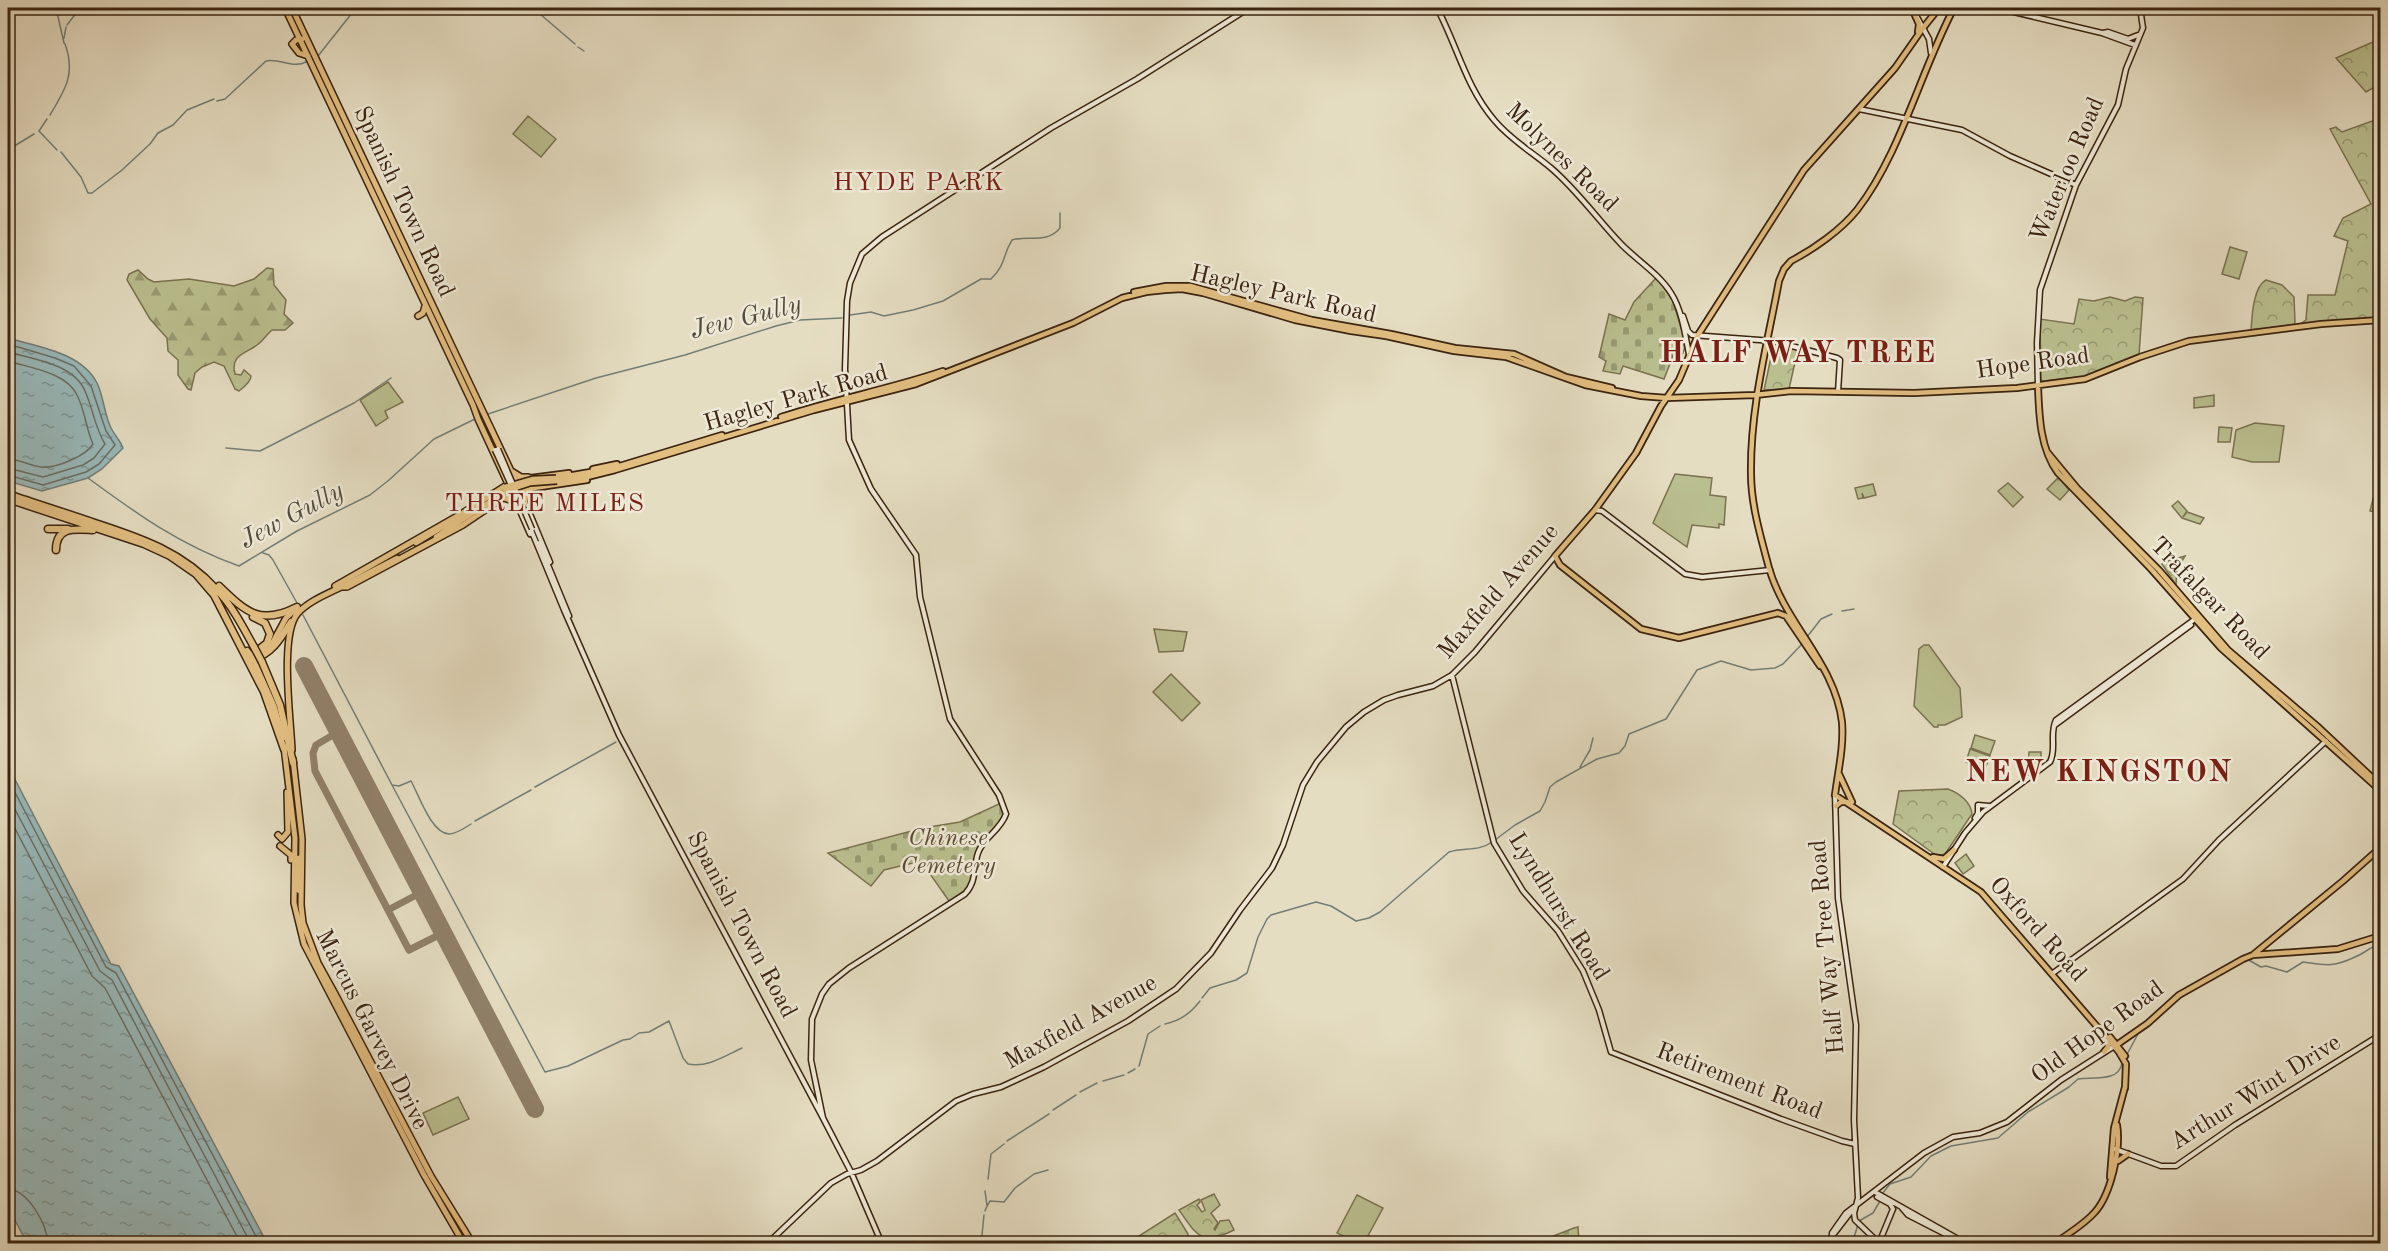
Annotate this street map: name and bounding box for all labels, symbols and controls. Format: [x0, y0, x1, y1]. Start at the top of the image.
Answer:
street label: Waterloo Road [2027, 94, 2109, 246]
street label: Molynes Road [1500, 99, 1622, 217]
street label: Spanish Town Road [348, 103, 458, 301]
district label: HYDE PARK [833, 170, 1005, 196]
street label: Hagley Park Road [1188, 262, 1378, 328]
water label: Jew Gully [688, 292, 805, 344]
district label: HALF WAY TREE [1659, 339, 1937, 369]
street label: Hope Road [1975, 344, 2091, 384]
street label: Hagley Park Road [701, 361, 891, 437]
water label: Jew Gully [236, 478, 349, 554]
district label: THREE MILES [445, 491, 645, 517]
street label: Maxfield Avenue [1434, 520, 1564, 664]
street label: Trafalgar Road [2145, 533, 2273, 665]
district label: NEW KINGSTON [1965, 758, 2233, 788]
park label: Chinese Cemetery [900, 827, 996, 879]
street label: Spanish Town Road [682, 828, 800, 1022]
street label: Lyndhurst Road [1503, 829, 1613, 985]
street label: Half Way Tree Road [1807, 838, 1849, 1056]
street label: Oxford Road [1984, 873, 2090, 987]
street label: Marcus Garvey Drive [310, 926, 432, 1134]
street label: Maxfield Avenue [1001, 971, 1161, 1075]
street label: Old Hope Road [2027, 977, 2169, 1089]
street label: Arthur Wint Drive [2167, 1031, 2345, 1155]
street label: Retirement Road [1653, 1039, 1825, 1125]

